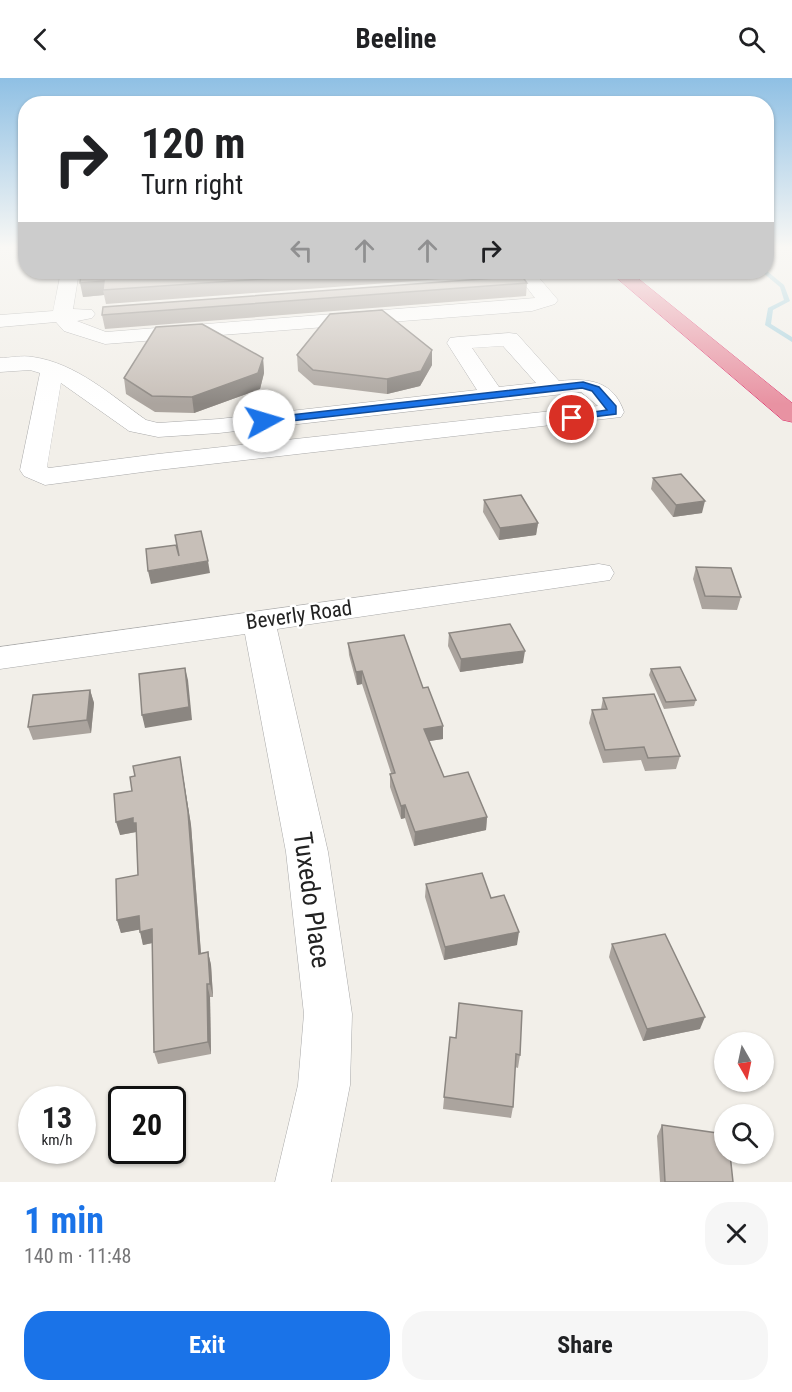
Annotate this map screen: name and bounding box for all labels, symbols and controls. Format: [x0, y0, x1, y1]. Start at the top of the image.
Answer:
icon: back [24, 23, 57, 56]
text: Beeline [356, 23, 436, 55]
icon: search [735, 23, 768, 56]
text: 120 m [141, 119, 246, 168]
icon: right [42, 120, 120, 198]
text: Turn right [141, 169, 243, 201]
icon: left [285, 234, 318, 267]
icon: ahead [348, 234, 381, 267]
icon: ahead [411, 234, 444, 267]
icon: right [474, 234, 507, 267]
position arrow [232, 389, 296, 453]
pin [546, 392, 597, 443]
icon: arrive [555, 401, 588, 434]
street label: Beverly Road [244, 596, 354, 634]
street label: Tuxedo Place [288, 830, 336, 970]
north arrow [714, 1032, 774, 1092]
map controls [714, 1032, 774, 1164]
speed limit sign: 20 [108, 1086, 186, 1164]
text: 13 [42, 1100, 72, 1135]
button: search [714, 1104, 774, 1164]
text: km/h [42, 1131, 72, 1149]
text: 1 min [24, 1200, 104, 1242]
button: close [705, 1202, 768, 1265]
text: 140 m · 11:48 [24, 1244, 131, 1268]
button: Exit [24, 1311, 390, 1380]
button: Share [402, 1311, 768, 1380]

